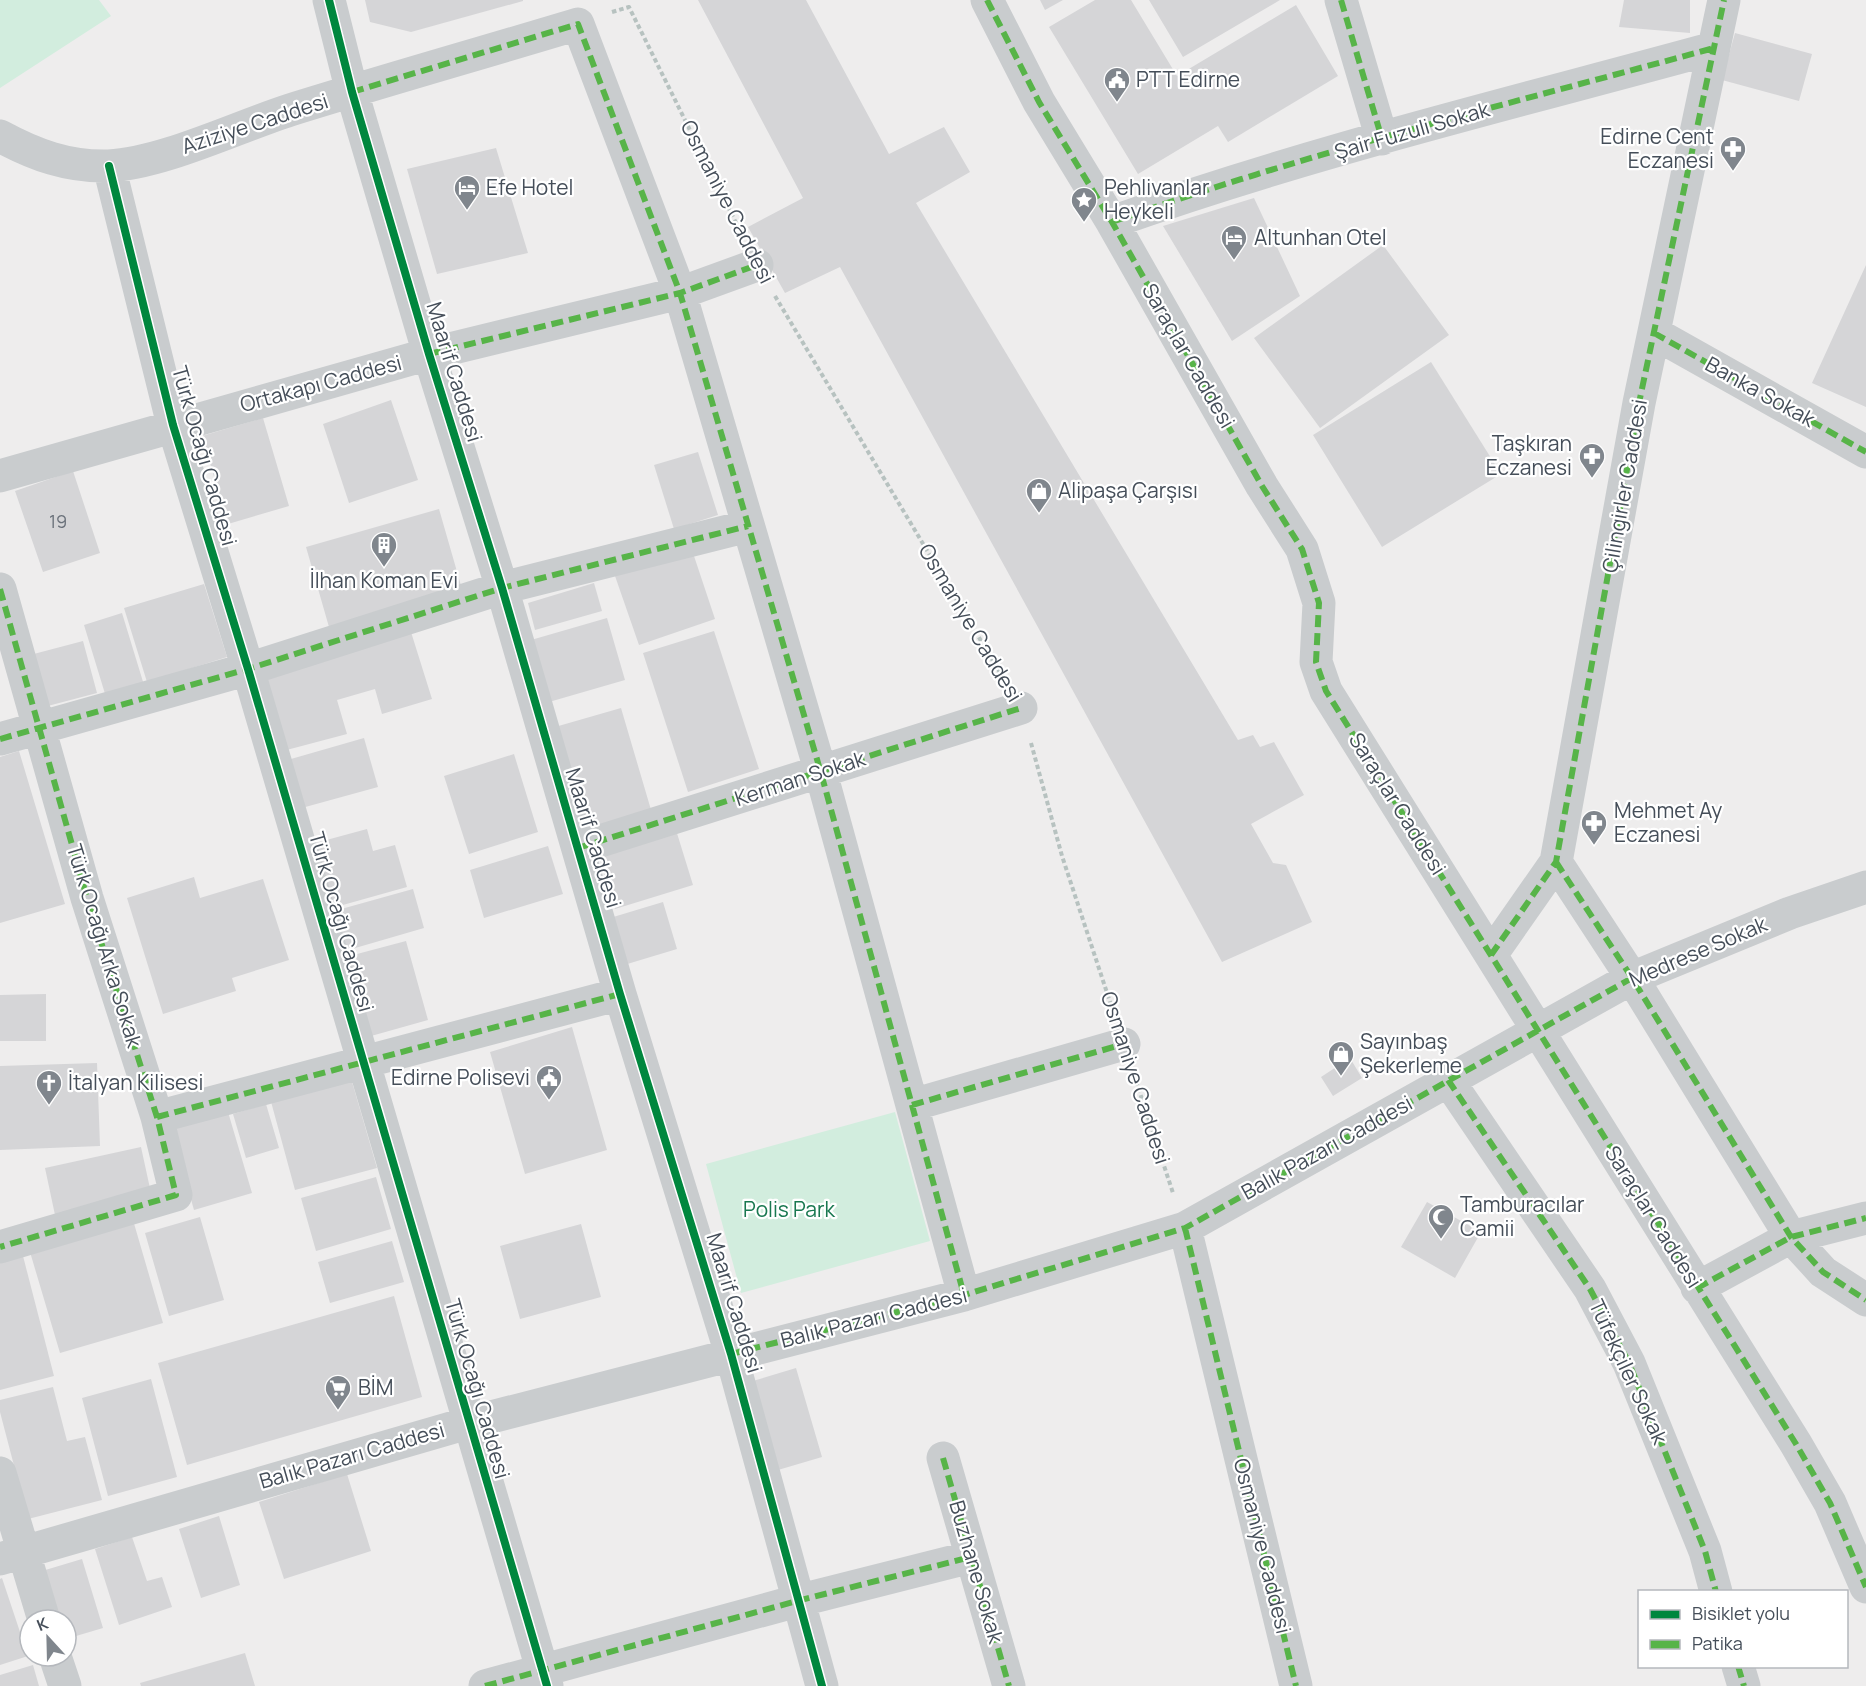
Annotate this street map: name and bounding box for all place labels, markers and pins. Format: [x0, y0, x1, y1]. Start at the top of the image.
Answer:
public building icon: PTT Edirne [1102, 65, 1132, 103]
place label: PTT Edirne [1136, 65, 1240, 93]
place label: Edirne Cent Eczanesi [1600, 122, 1714, 174]
pharmacy icon: Edirne Cent Eczanesi [1718, 134, 1748, 172]
hotel icon: Efe Hotel [452, 173, 482, 211]
place label: Efe Hotel [486, 173, 573, 201]
place label: Pehlivanlar Heykeli [1104, 173, 1210, 225]
place icon: Pehlivanlar Heykeli [1069, 185, 1099, 223]
hotel icon: Altunhan Otel [1219, 223, 1249, 261]
place label: Altunhan Otel [1254, 223, 1387, 251]
place label: Taşkıran Eczanesi [1486, 429, 1572, 481]
pharmacy icon: Taşkıran Eczanesi [1577, 441, 1607, 479]
shop icon: Alipaşa Çarşısı [1024, 476, 1054, 514]
place label: Alipaşa Çarşısı [1058, 476, 1198, 504]
building icon: İlhan Koman Evi [369, 530, 399, 568]
place label: İlhan Koman Evi [310, 566, 458, 594]
place label: Mehmet Ay Eczanesi [1614, 796, 1722, 848]
pharmacy icon: Mehmet Ay Eczanesi [1579, 808, 1609, 846]
place label: Sayınbaş Şekerleme [1360, 1027, 1462, 1079]
shop icon: Sayınbaş Şekerleme [1326, 1039, 1356, 1077]
place label: Edirne Polisevi [391, 1063, 530, 1091]
public building icon: Edirne Polisevi [534, 1063, 564, 1101]
church icon: İtalyan Kilisesi [34, 1068, 64, 1106]
place label: İtalyan Kilisesi [68, 1068, 203, 1096]
place label: Tamburacılar Camii [1460, 1190, 1585, 1242]
mosque icon: Tamburacılar Camii [1426, 1202, 1456, 1240]
supermarket icon: BİM [323, 1373, 353, 1411]
place label: BİM [358, 1373, 393, 1401]

